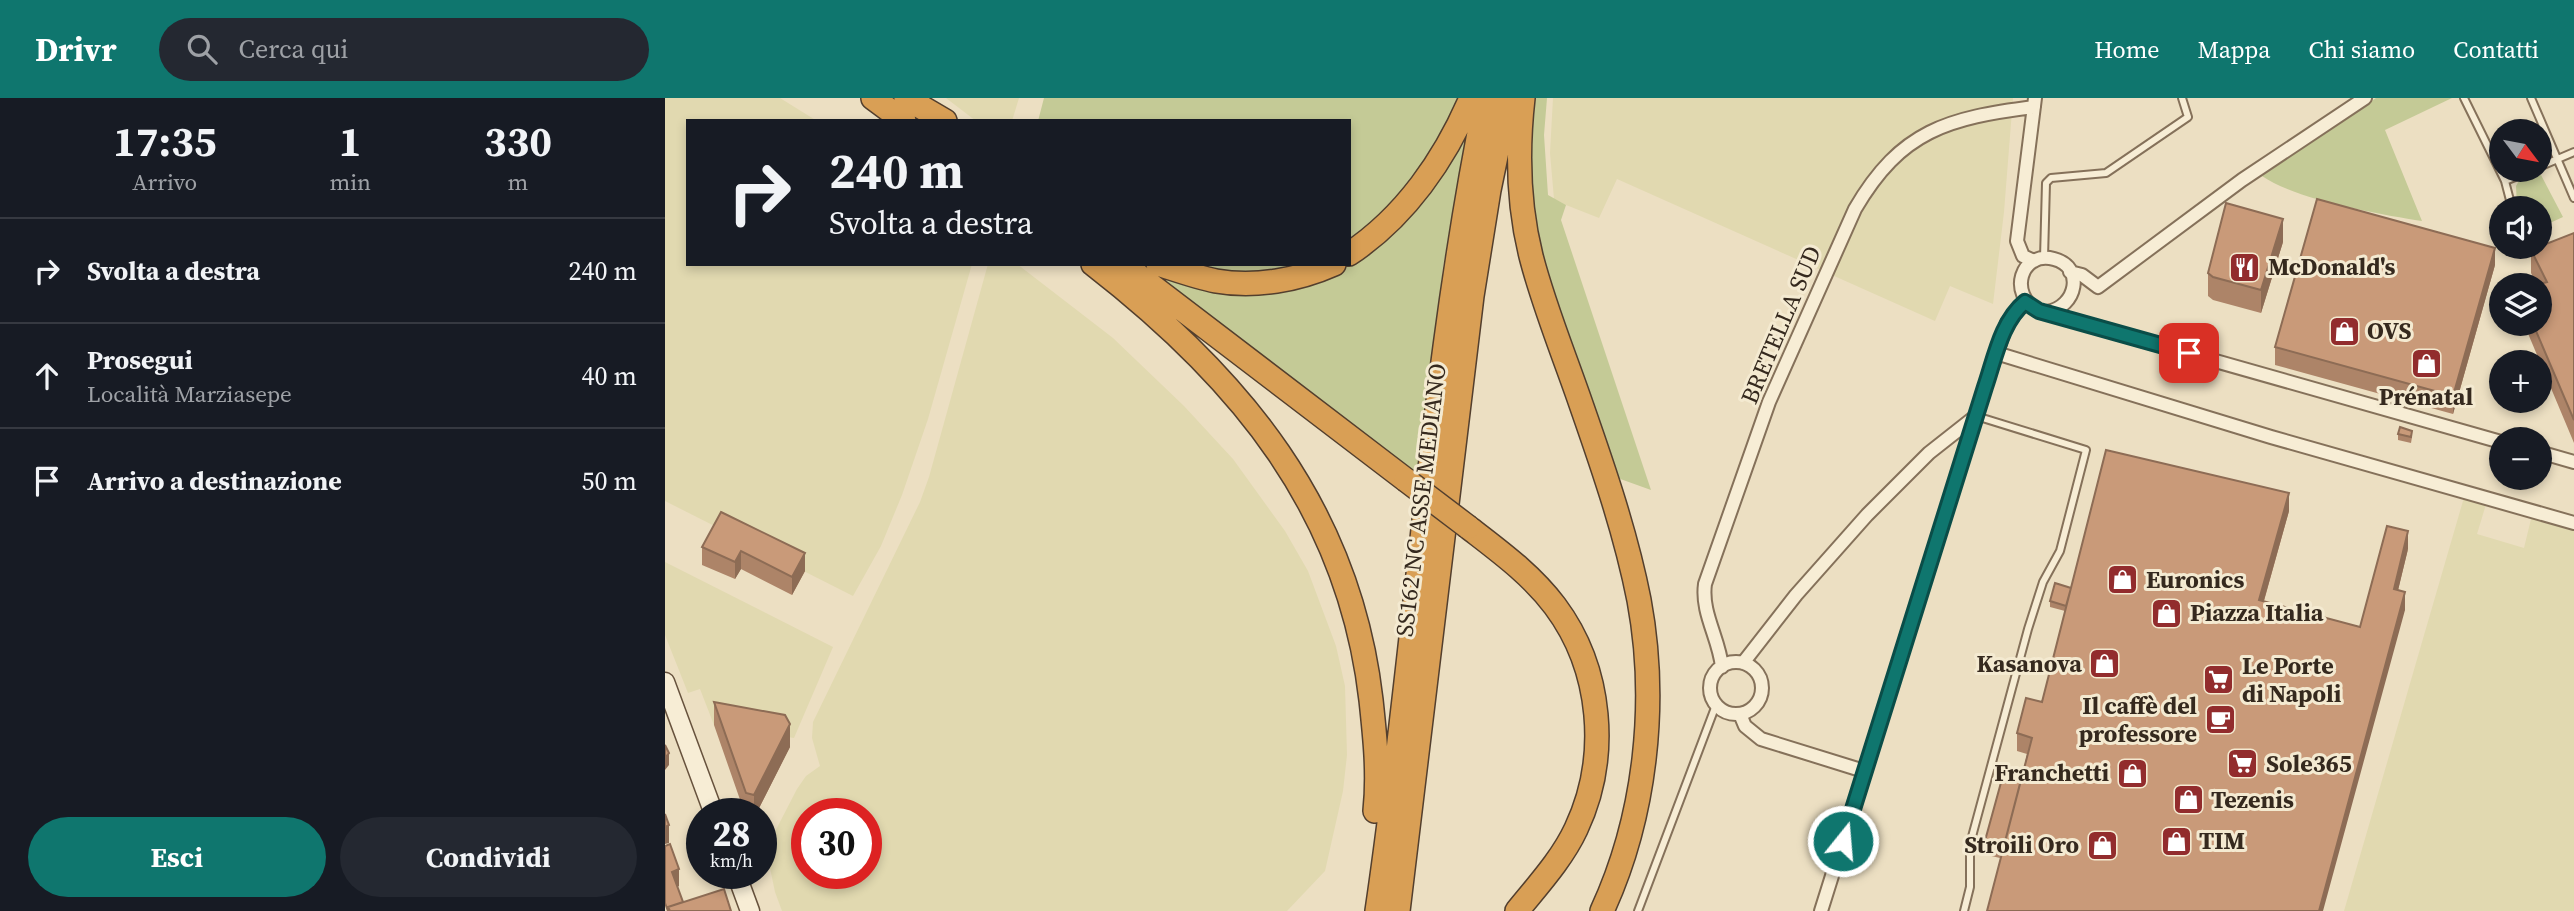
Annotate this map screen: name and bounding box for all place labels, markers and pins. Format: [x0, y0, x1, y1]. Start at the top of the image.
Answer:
restaurant icon: McDonald's [2228, 250, 2262, 284]
place label: McDonald's [2268, 250, 2396, 283]
shop icon: OVS [2327, 314, 2361, 348]
place label: OVS [2367, 314, 2411, 347]
pin [2159, 323, 2219, 383]
shop icon: Prénatal [2409, 346, 2443, 380]
place label: Prénatal [2379, 380, 2473, 413]
shop icon: Euronics [2106, 563, 2140, 597]
place label: Euronics [2146, 563, 2244, 596]
shop icon: Piazza Italia [2150, 596, 2184, 630]
place label: Piazza Italia [2190, 596, 2324, 629]
place label: Kasanova [1976, 647, 2082, 680]
shop icon: Kasanova [2088, 647, 2122, 681]
place label: Le Porte di Napoli [2242, 649, 2342, 710]
supermarket icon: Le Porte di Napoli [2202, 663, 2236, 697]
place label: Il caffè del professore [2078, 689, 2197, 750]
cafe icon: Il caffè del professore [2203, 703, 2237, 737]
supermarket icon: Sole365 [2226, 747, 2260, 781]
place label: Sole365 [2266, 747, 2352, 780]
place label: Franchetti [1994, 756, 2109, 789]
shop icon: Franchetti [2115, 756, 2149, 790]
shop icon: Tezenis [2171, 783, 2205, 817]
place label: Tezenis [2211, 783, 2294, 816]
shop icon: TIM [2159, 824, 2193, 858]
place label: TIM [2199, 824, 2245, 857]
place label: Stroili Oro [1964, 828, 2079, 861]
shop icon: Stroili Oro [2085, 828, 2119, 862]

